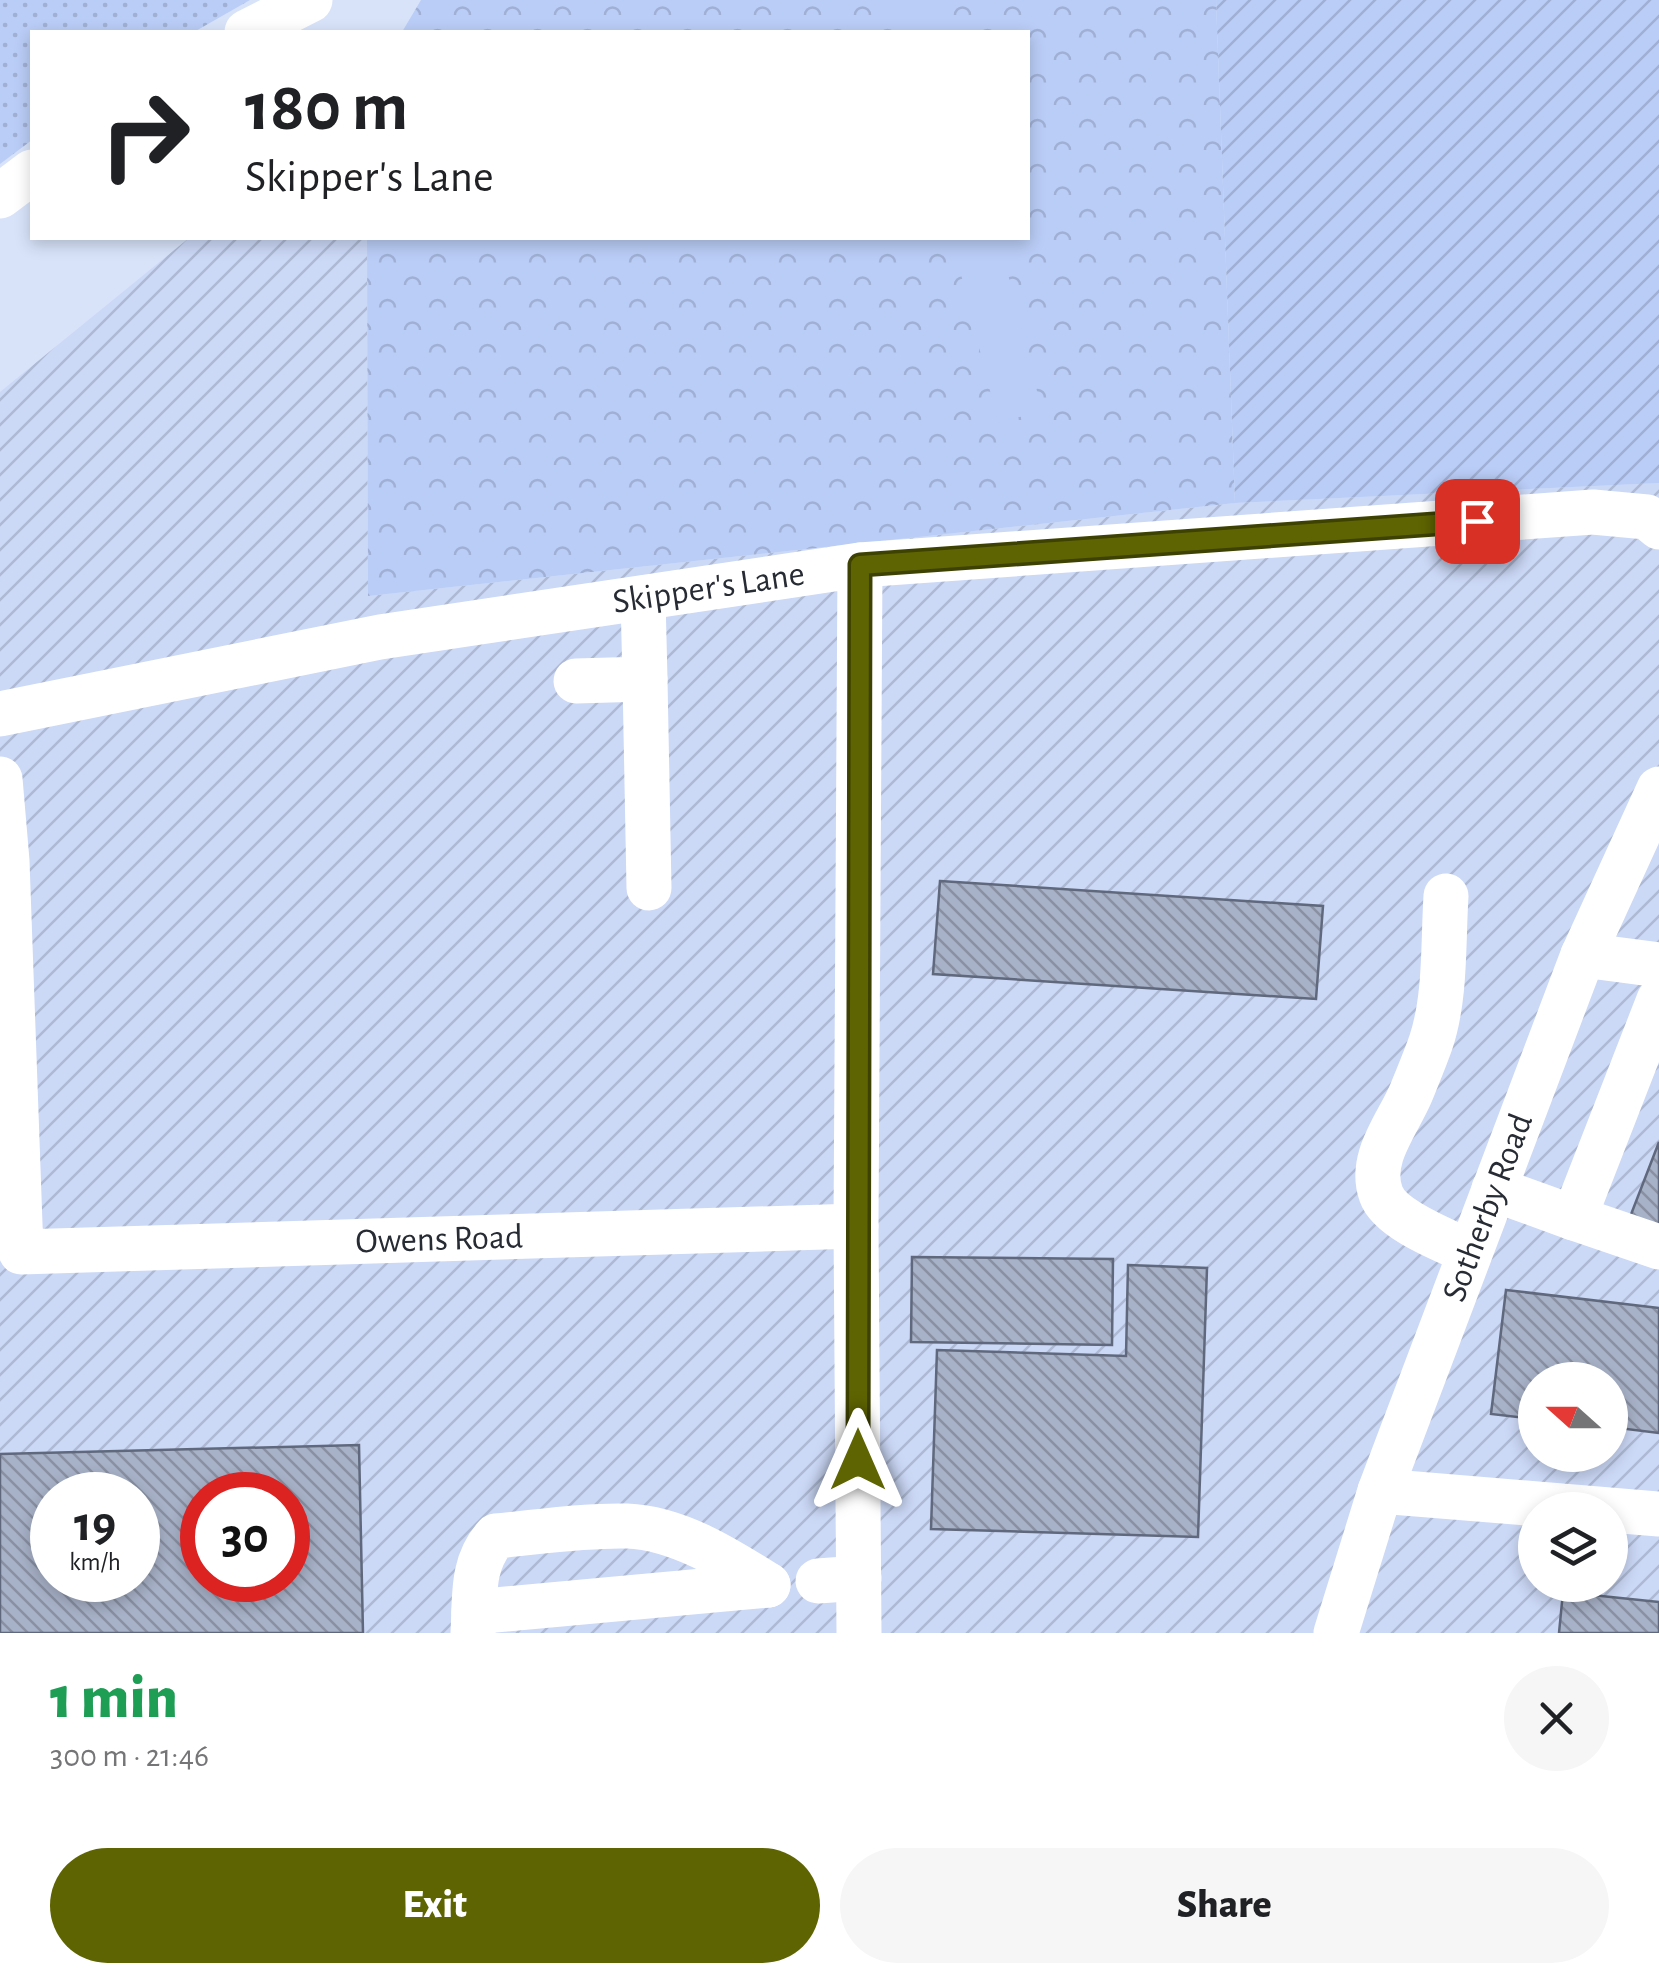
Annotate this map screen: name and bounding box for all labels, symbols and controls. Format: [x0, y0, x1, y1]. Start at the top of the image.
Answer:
icon: right [80, 70, 210, 200]
text: 180 m [245, 73, 408, 143]
text: Skipper's Lane [245, 155, 494, 200]
pin [1435, 479, 1520, 564]
icon: arrive [1450, 494, 1505, 549]
street label: Skipper's Lane [610, 556, 807, 619]
street label: Sotherby Road [1436, 1109, 1539, 1306]
street label: Owens Road [355, 1219, 524, 1259]
north arrow [1518, 1362, 1628, 1472]
map controls [1518, 1362, 1628, 1602]
position arrow [806, 1408, 910, 1512]
speed limit sign: 30 [180, 1472, 310, 1602]
button: layers [1518, 1492, 1628, 1602]
text: 19 [74, 1500, 116, 1550]
text: km/h [69, 1550, 121, 1575]
button: close [1504, 1666, 1609, 1771]
text: 1 min [50, 1669, 178, 1729]
text: 300 m · 21:46 [50, 1740, 209, 1772]
button: Exit [50, 1848, 820, 1963]
button: Share [840, 1848, 1609, 1963]

